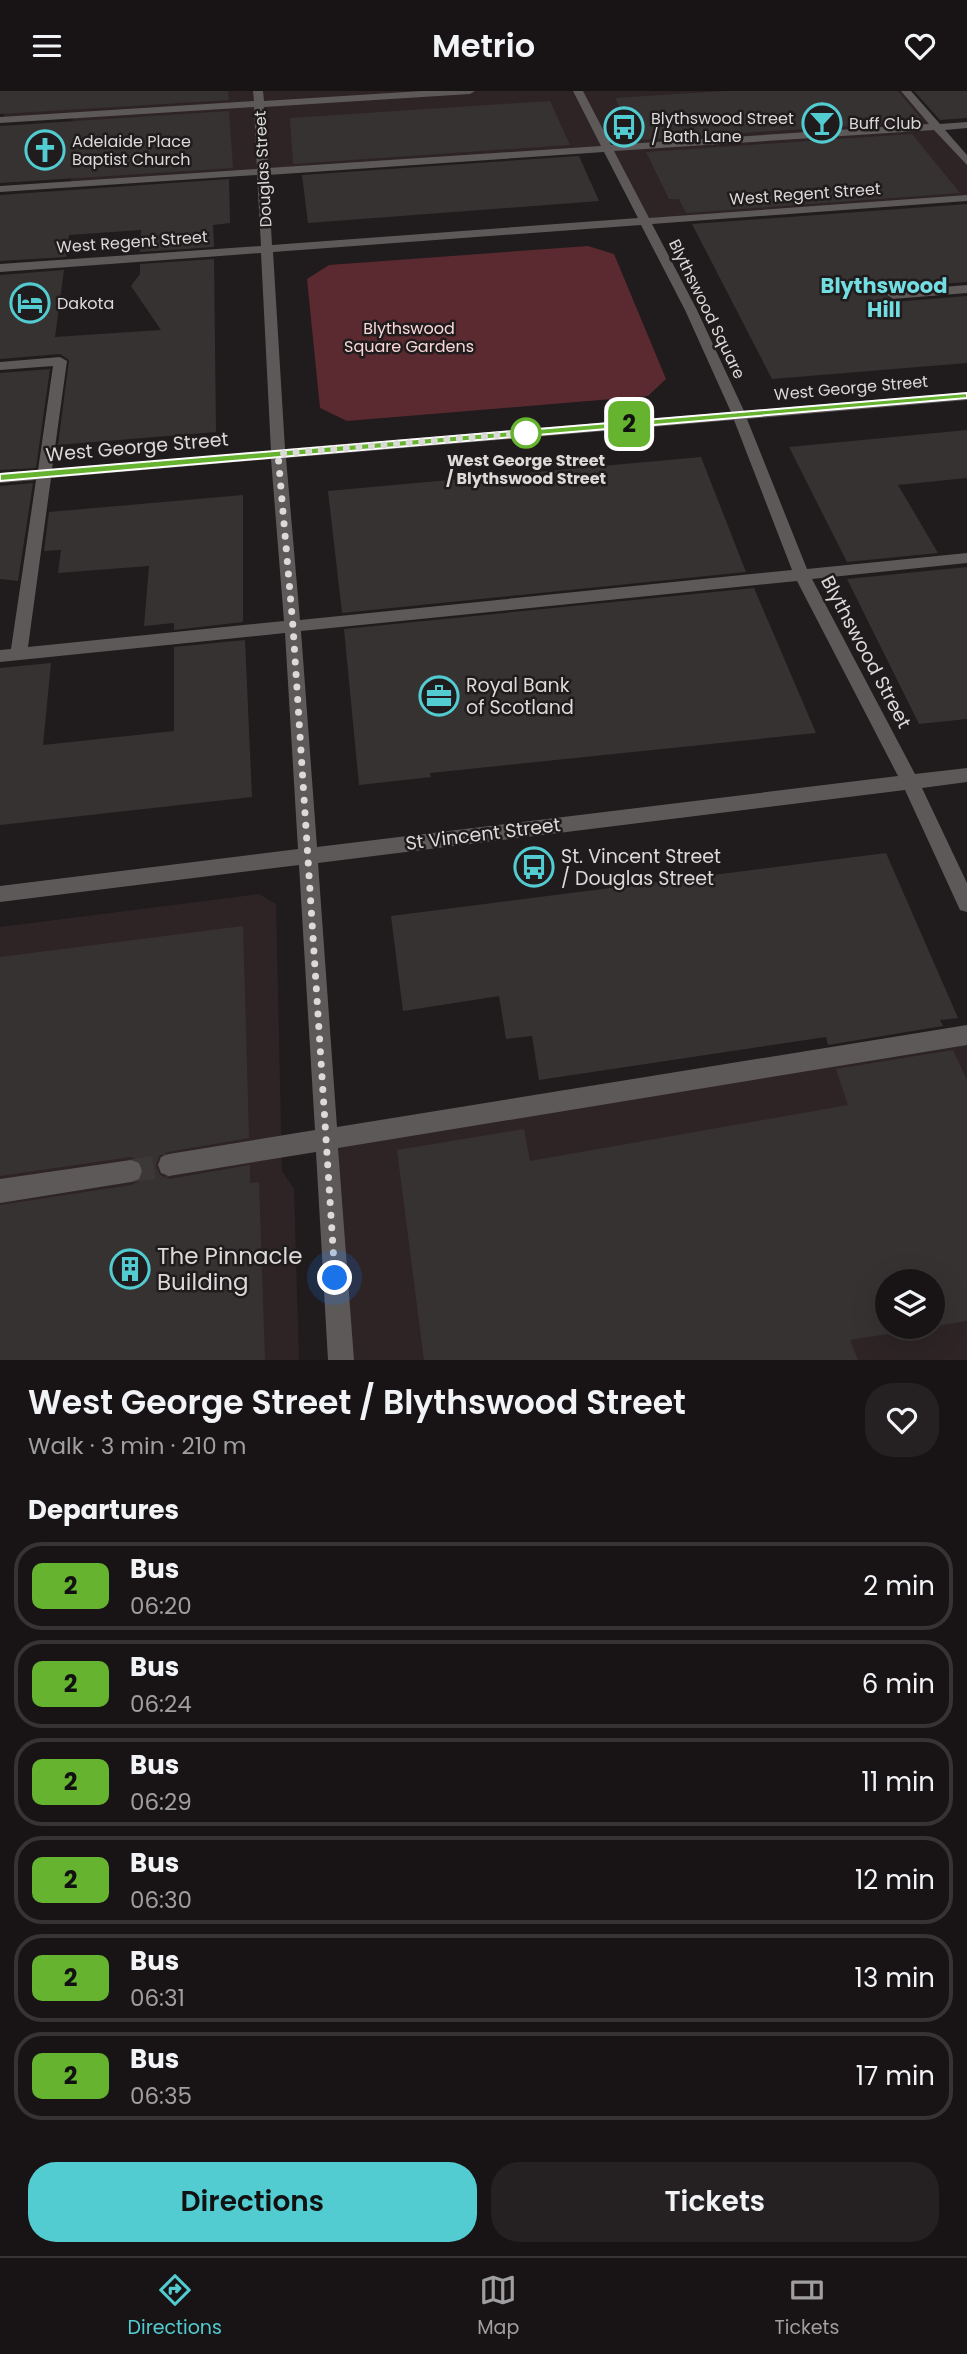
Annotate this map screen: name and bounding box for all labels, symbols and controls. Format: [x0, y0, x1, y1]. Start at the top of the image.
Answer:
text: Metrio [432, 23, 535, 68]
icon: menu [28, 27, 66, 65]
icon: heart [901, 27, 939, 65]
bar icon: Buff Club [801, 102, 843, 144]
bus stop icon: Blythswood Street / Bath Lane [603, 106, 645, 148]
place label: Blythswood Street / Bath Lane [651, 107, 794, 148]
street label: Douglas Street [248, 110, 278, 228]
place label: Buff Club [849, 112, 921, 135]
church icon: Adelaide Place Baptist Church [24, 129, 66, 171]
place label: Adelaide Place Baptist Church [72, 130, 191, 171]
street label: West Regent Street [729, 177, 882, 211]
street label: West Regent Street [56, 225, 209, 259]
street label: Blythswood Square [663, 235, 751, 383]
district label: Blythswood Hill [821, 271, 947, 324]
hotel icon: Dakota [9, 282, 51, 324]
place label: Dakota [57, 292, 114, 315]
park label: Blythswood Square Gardens [344, 317, 474, 358]
street label: West George Street [773, 370, 929, 406]
line badge: 2 [606, 401, 652, 447]
text: 2 [622, 407, 636, 440]
marker: West George Street / Blythswood Street [511, 418, 541, 448]
street label: West George Street [44, 426, 230, 468]
place label: West George Street / Blythswood Street [446, 449, 606, 490]
street label: Blythswood Street [814, 571, 918, 733]
place label: Royal Bank of Scotland [466, 672, 574, 721]
office icon: Royal Bank of Scotland [418, 675, 460, 717]
street label: St Vincent Street [404, 811, 562, 857]
place label: St. Vincent Street / Douglas Street [561, 843, 721, 892]
bus stop icon: St. Vincent Street / Douglas Street [513, 846, 555, 888]
place label: The Pinnacle Building [157, 1240, 302, 1298]
building icon: The Pinnacle Building [109, 1248, 151, 1290]
your location [317, 1260, 352, 1295]
map controls [875, 1269, 945, 1339]
button: layers [875, 1269, 945, 1339]
text: West George Street / Blythswood Street [28, 1379, 686, 1426]
button: heart [865, 1383, 939, 1457]
text: Walk · 3 min · 210 m [28, 1430, 246, 1462]
text: Departures [28, 1492, 179, 1528]
text: Bus [130, 1551, 179, 1587]
text: 2 min [863, 1568, 935, 1604]
text: 2 [64, 1569, 77, 1602]
text: 06:20 [130, 1590, 192, 1622]
text: Bus [130, 1649, 179, 1685]
text: 6 min [862, 1666, 935, 1702]
text: 2 [64, 1667, 77, 1700]
text: 06:24 [130, 1688, 192, 1720]
text: Bus [130, 1747, 179, 1783]
text: 11 min [862, 1764, 935, 1800]
text: 2 [64, 1765, 77, 1798]
text: 06:29 [130, 1786, 192, 1818]
text: Bus [130, 1845, 179, 1881]
text: 12 min [855, 1862, 935, 1898]
text: 2 [64, 1863, 77, 1896]
text: 06:30 [130, 1884, 192, 1916]
text: Bus [130, 1943, 179, 1979]
text: 13 min [855, 1960, 935, 1996]
text: 2 [64, 1961, 77, 1994]
text: 06:31 [130, 1982, 185, 2014]
text: Bus [130, 2041, 179, 2077]
text: 17 min [856, 2058, 935, 2094]
text: 2 [64, 2059, 77, 2092]
text: 06:35 [130, 2080, 192, 2112]
button: Directions [28, 2162, 477, 2242]
button: Tickets [491, 2162, 939, 2242]
tab: Directions [128, 2271, 222, 2342]
tab: Map [477, 2271, 519, 2342]
tab: Tickets [774, 2271, 839, 2342]

